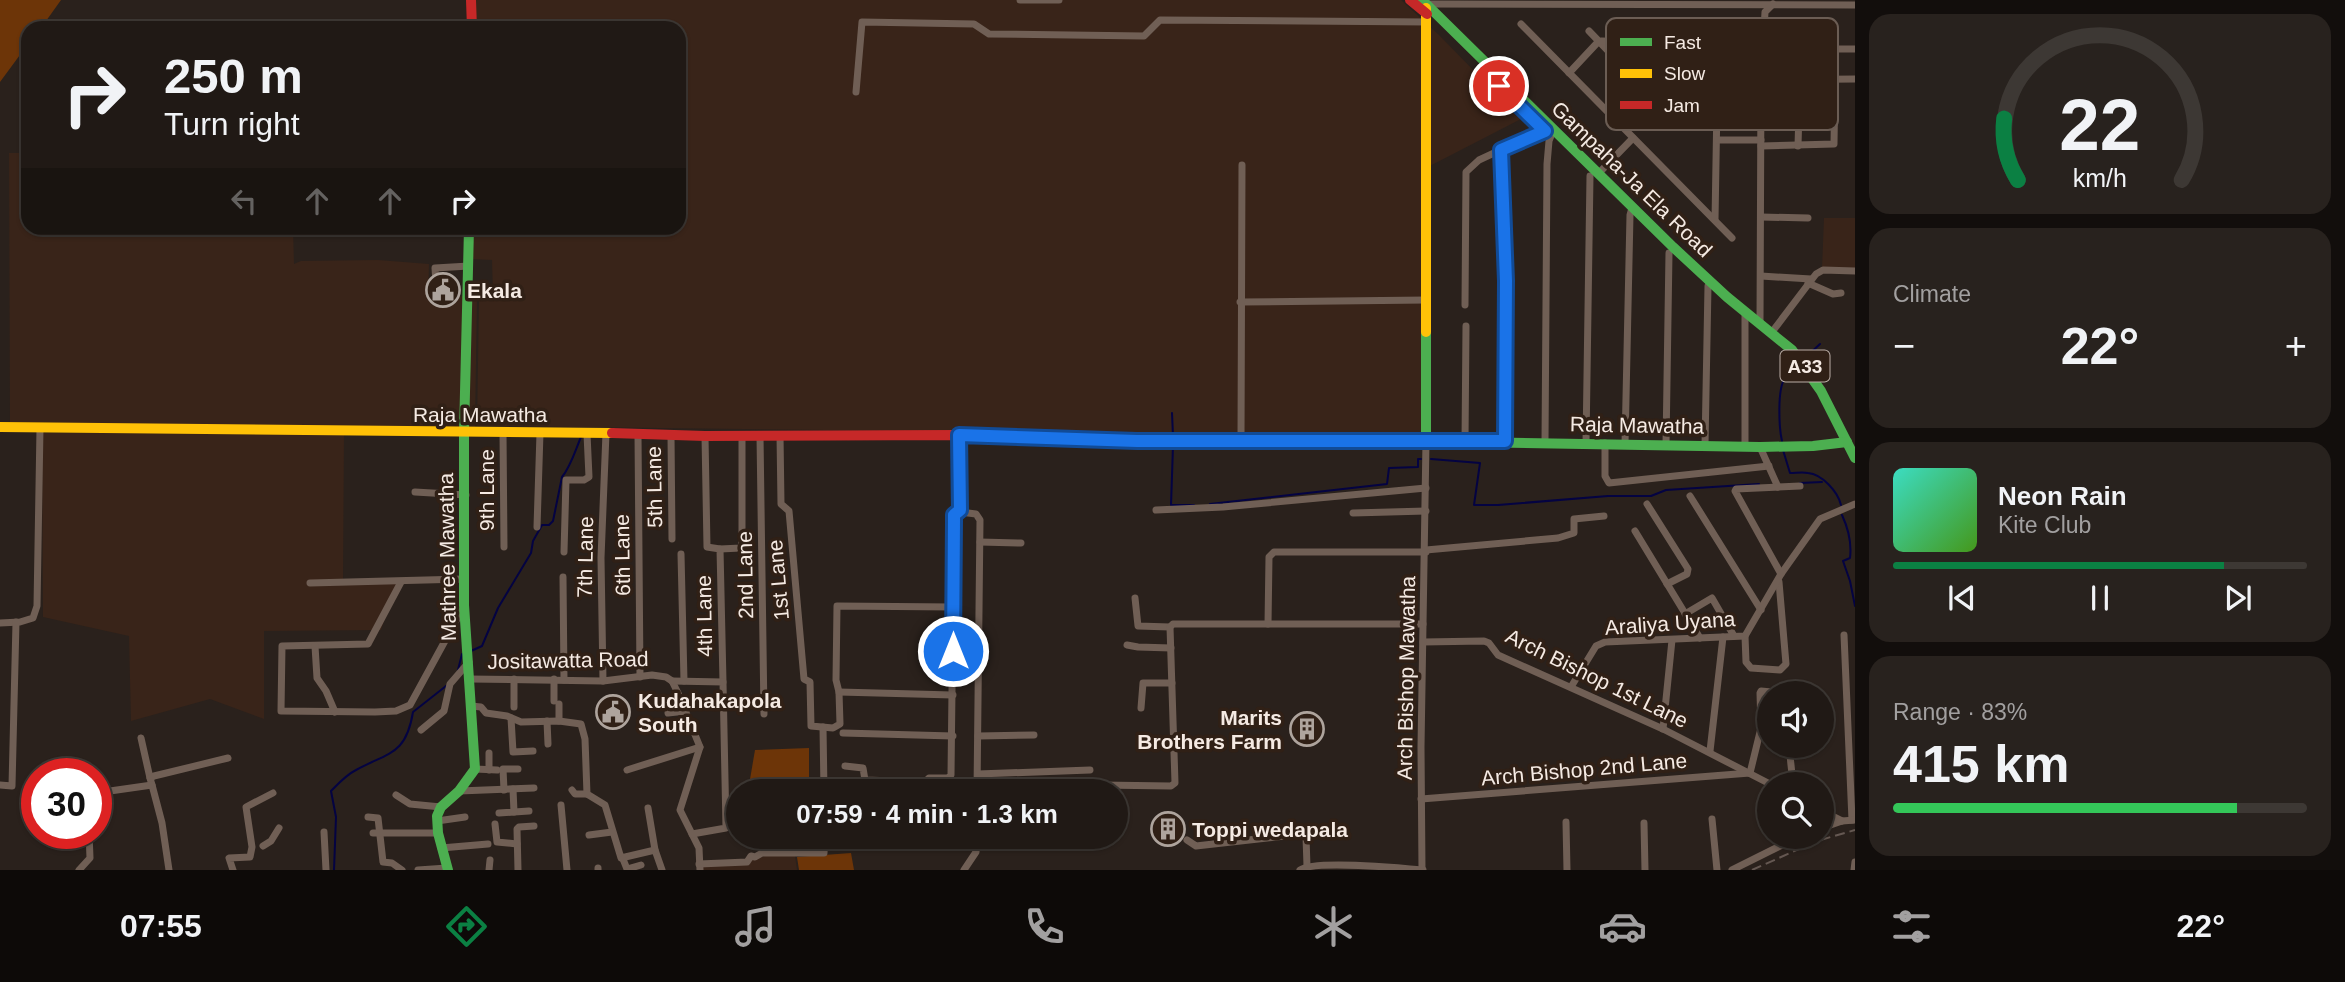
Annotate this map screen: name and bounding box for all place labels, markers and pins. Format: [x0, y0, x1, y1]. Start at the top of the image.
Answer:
pin [1469, 56, 1529, 116]
public building icon: Ekala [424, 271, 462, 309]
place label: Ekala [467, 279, 522, 302]
place label: Kudahakapola South [638, 689, 782, 736]
public building icon: Kudahakapola South [594, 693, 632, 731]
place label: Marits Brothers Farm [1137, 706, 1282, 753]
building icon: Marits Brothers Farm [1288, 710, 1326, 748]
building icon: Toppi wedapala [1149, 810, 1187, 848]
place label: Toppi wedapala [1192, 818, 1348, 841]

